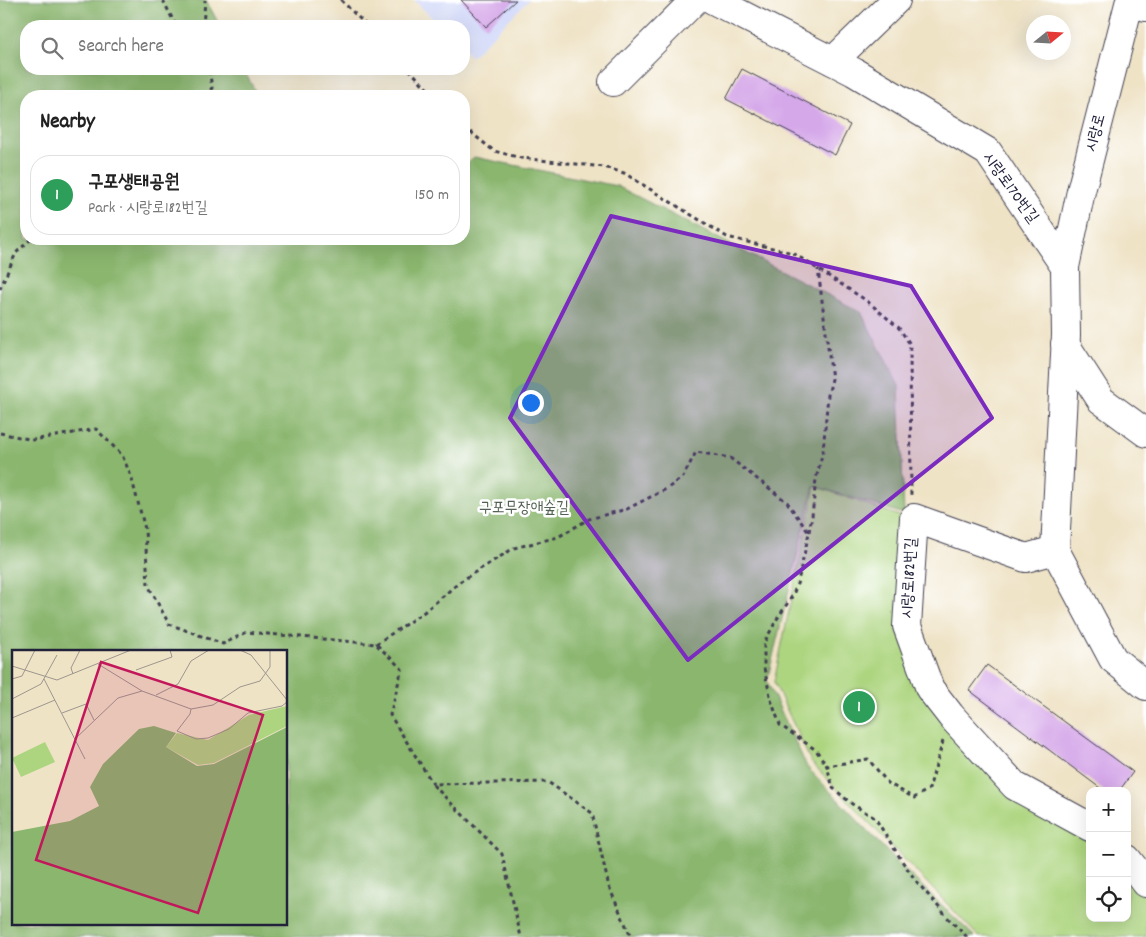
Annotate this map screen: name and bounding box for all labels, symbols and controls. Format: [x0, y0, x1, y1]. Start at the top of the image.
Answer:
north arrow [1026, 15, 1071, 60]
search box [20, 20, 470, 75]
icon: search [38, 34, 66, 62]
text: Search here [78, 34, 164, 61]
text: Nearby [40, 108, 95, 138]
street label: 시랑로 [1080, 111, 1112, 155]
street label: 시랑로170번길 [976, 148, 1044, 228]
text: 구포생태공원 [88, 170, 180, 197]
text: 1 [55, 184, 59, 207]
text: 150 m [415, 184, 449, 207]
text: Park · 시랑로182번길 [88, 197, 208, 220]
your location [518, 390, 544, 416]
park label: 구포무장애숲길 [479, 497, 569, 520]
street label: 시랑로182번길 [896, 537, 924, 619]
inset map [12, 650, 288, 924]
pin: 1 [843, 688, 875, 726]
map controls [1086, 787, 1131, 922]
button: + [1086, 787, 1131, 832]
button: − [1086, 832, 1131, 877]
button: locate [1086, 877, 1131, 922]

